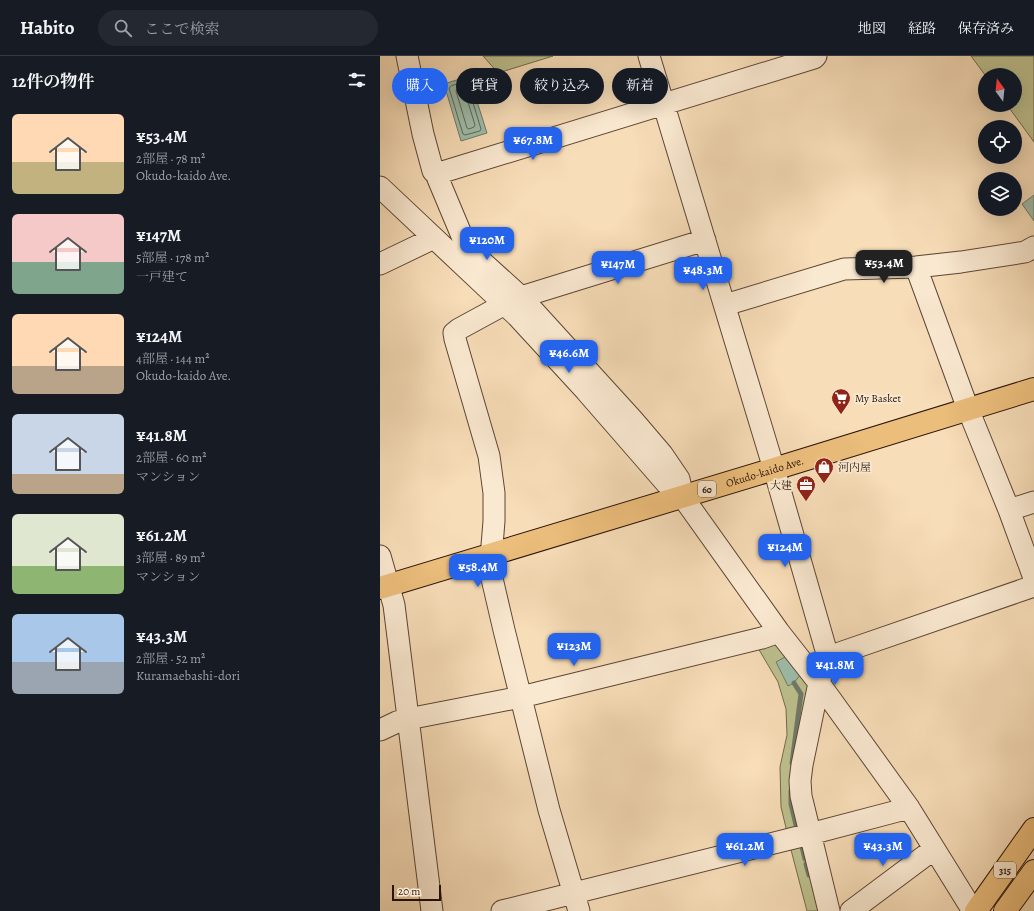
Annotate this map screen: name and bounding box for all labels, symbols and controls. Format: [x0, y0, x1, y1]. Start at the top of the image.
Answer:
search box [98, 10, 378, 46]
text: Habito [20, 15, 74, 41]
icon: search [112, 17, 134, 39]
text: ここで検索 [144, 19, 220, 39]
text: 地図 [858, 19, 886, 38]
text: 経路 [908, 19, 936, 38]
text: 保存済み [958, 19, 1014, 38]
chip: 購入 [392, 68, 448, 104]
chip: 賃貸 [456, 68, 512, 104]
chip: 絞り込み [520, 68, 604, 104]
chip: 新着 [612, 68, 668, 104]
north arrow [978, 68, 1022, 112]
map controls [978, 68, 1022, 216]
icon: filters [346, 69, 368, 91]
text: 12件の物件 [12, 70, 94, 93]
button: locate [978, 120, 1022, 164]
text: ¥53.4M [136, 125, 187, 148]
pin: ¥67.8M [500, 127, 566, 161]
icon: home [44, 130, 92, 178]
text: ¥67.8M [513, 131, 553, 148]
text: 2部屋 · 78 m² [136, 150, 205, 167]
text: Okudo-kaido Ave. [136, 167, 231, 184]
button: layers [978, 172, 1022, 216]
text: ¥147M [136, 224, 181, 247]
pin: ¥120M [459, 227, 515, 261]
icon: home [44, 230, 92, 278]
text: ¥120M [469, 231, 505, 248]
text: 5部屋 · 178 m² [136, 249, 209, 266]
pin: ¥53.4M [851, 250, 917, 284]
pin: ¥147M [590, 251, 646, 285]
text: ¥53.4M [864, 254, 904, 271]
text: ¥147M [601, 255, 635, 272]
pin: ¥48.3M [670, 257, 736, 291]
text: ¥48.3M [683, 261, 723, 278]
text: 一戸建て [136, 268, 188, 285]
text: ¥124M [136, 325, 182, 348]
icon: home [44, 330, 92, 378]
pin: ¥46.6M [536, 340, 602, 374]
text: ¥46.6M [549, 344, 589, 361]
text: 4部屋 · 144 m² [136, 350, 210, 367]
text: Okudo-kaido Ave. [136, 367, 231, 384]
supermarket icon: My Basket [830, 387, 852, 415]
place label: My Basket [855, 391, 901, 406]
text: ¥41.8M [136, 424, 187, 447]
icon: home [44, 430, 92, 478]
text: 2部屋 · 60 m² [136, 449, 207, 466]
street label: Okudo-kaido Ave. [724, 453, 806, 491]
shop icon: 河内屋 [813, 456, 835, 484]
place label: 河内屋 [838, 460, 871, 475]
text: マンション [136, 468, 200, 485]
office icon: 大建 [795, 474, 817, 502]
place label: 大建 [770, 478, 792, 493]
road number: 60 [698, 481, 716, 497]
text: ¥61.2M [136, 524, 187, 547]
icon: home [44, 530, 92, 578]
pin: ¥124M [757, 534, 813, 568]
text: ¥124M [767, 538, 803, 555]
text: 3部屋 · 89 m² [136, 549, 205, 566]
pin: ¥58.4M [445, 554, 511, 588]
text: ¥58.4M [458, 558, 498, 575]
text: マンション [136, 568, 200, 585]
text: ¥43.3M [136, 625, 187, 648]
icon: home [44, 630, 92, 678]
pin: ¥123M [546, 633, 602, 667]
text: ¥123M [557, 637, 591, 654]
text: 2部屋 · 52 m² [136, 650, 205, 667]
pin: ¥41.8M [802, 652, 868, 686]
text: ¥41.8M [816, 656, 854, 673]
text: Kuramaebashi-dori [136, 667, 240, 684]
pin: ¥61.2M [712, 833, 778, 867]
pin: ¥43.3M [850, 833, 916, 867]
text: ¥61.2M [726, 837, 764, 854]
text: ¥43.3M [863, 837, 903, 854]
road number: 315 [994, 862, 1016, 878]
scale bar [392, 883, 441, 902]
text: 20 m [398, 884, 420, 899]

